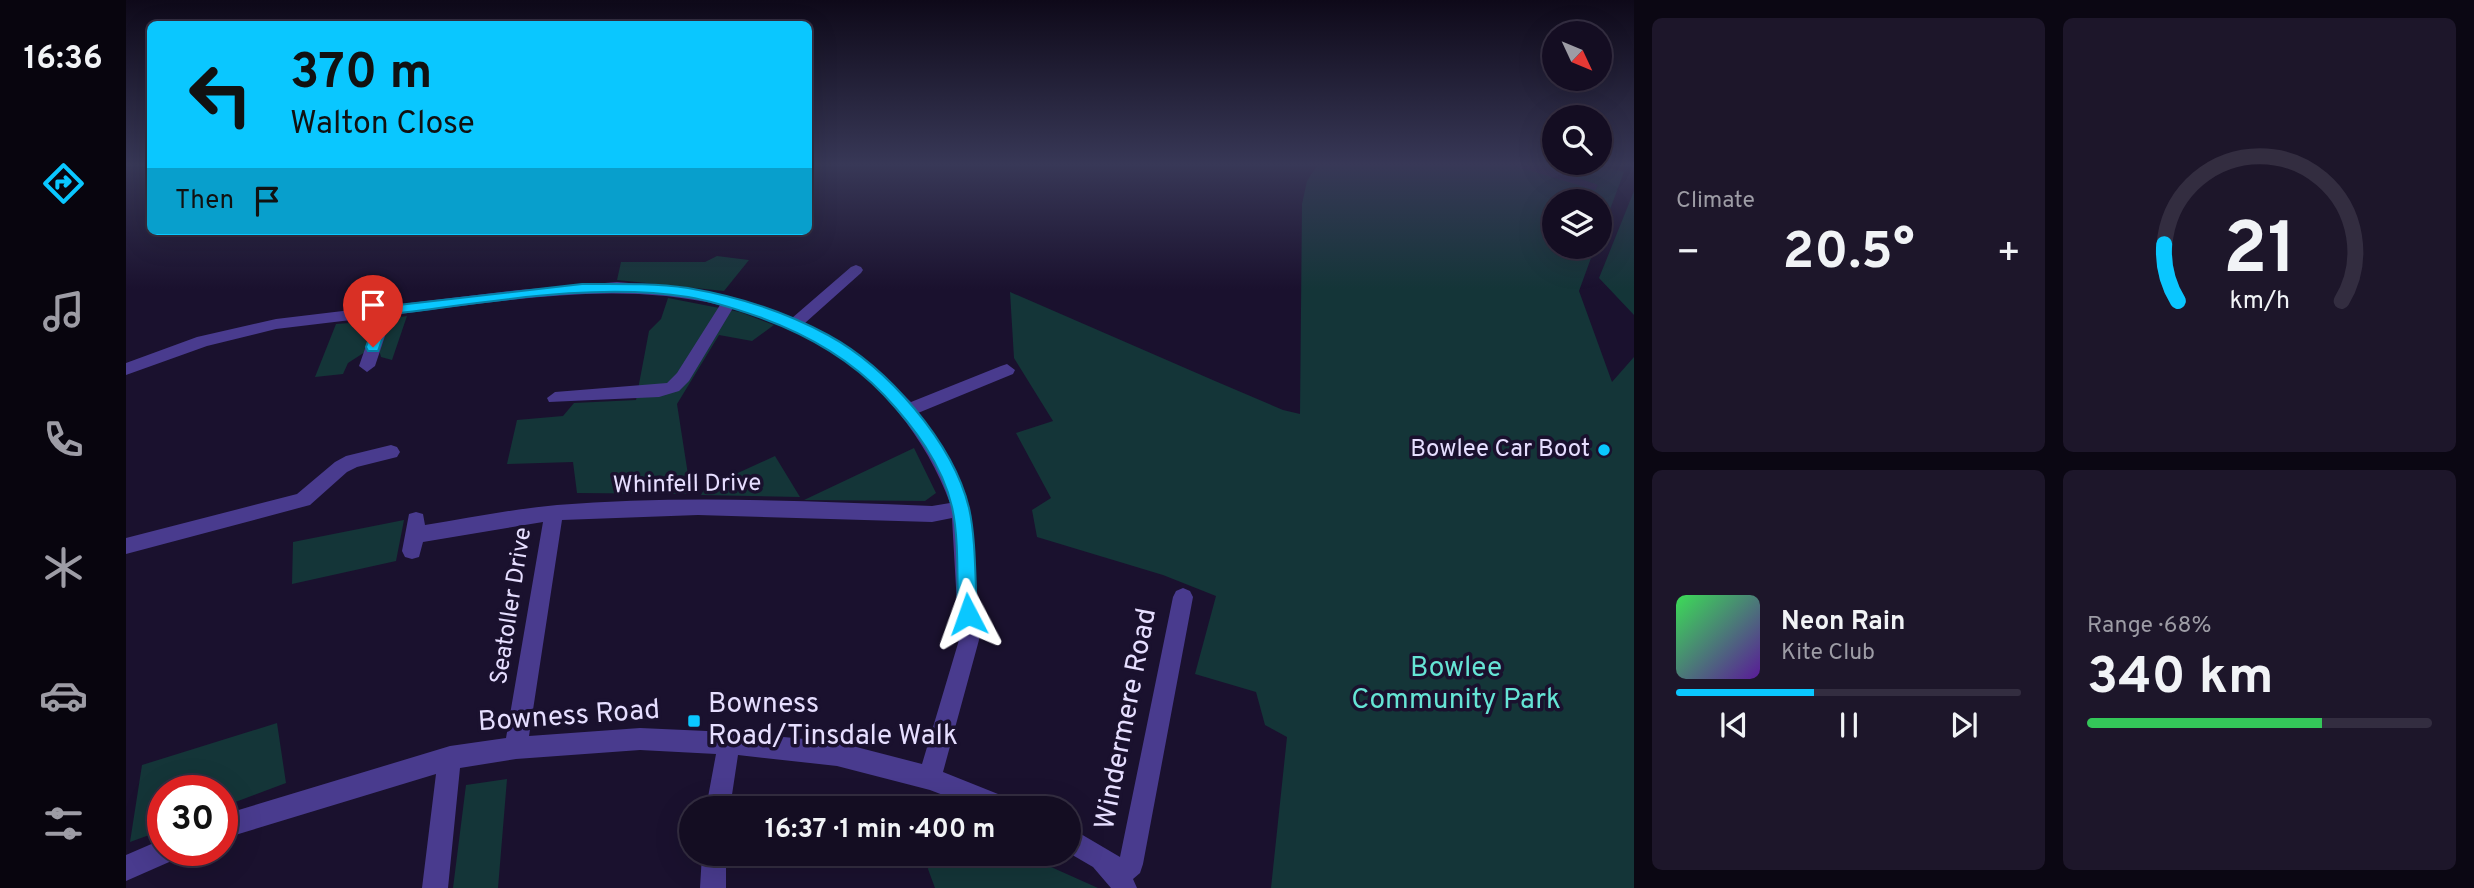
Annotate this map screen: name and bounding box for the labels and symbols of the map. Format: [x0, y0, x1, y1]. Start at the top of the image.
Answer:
north arrow [1542, 21, 1612, 91]
pin [343, 275, 403, 347]
place label: Bowlee Car Boot [1410, 435, 1590, 465]
marker: Bowlee Car Boot [1596, 442, 1612, 458]
street label: Whinfell Drive [612, 469, 762, 501]
street label: Seatoller Drive [485, 525, 539, 687]
position arrow [931, 577, 1005, 651]
street label: Windermere Road [1088, 605, 1166, 833]
park label: Bowlee Community Park [1351, 651, 1561, 719]
place label: Bowness Road/Tinsdale Walk [708, 687, 958, 755]
street label: Bowness Road [477, 693, 661, 741]
marker: Bowness Road/Tinsdale Walk [686, 713, 702, 729]
speed limit sign: 30 [147, 775, 238, 866]

